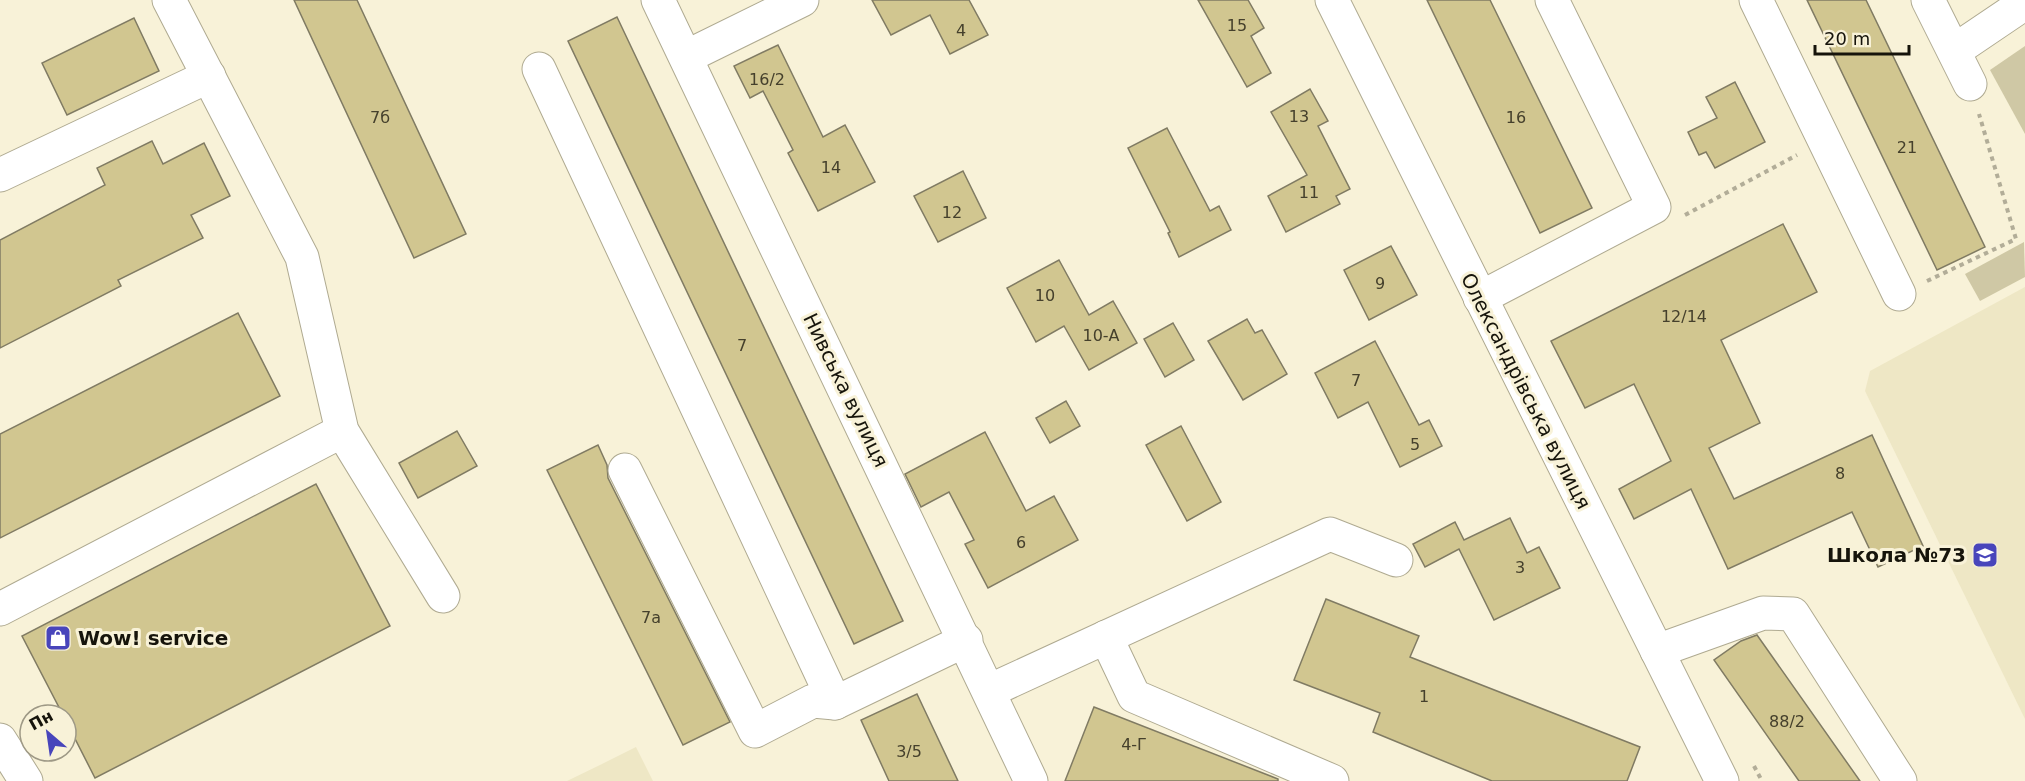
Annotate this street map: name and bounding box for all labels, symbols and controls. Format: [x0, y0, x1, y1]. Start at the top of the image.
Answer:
house number: 15 [1227, 16, 1247, 35]
scale bar [1815, 18, 1910, 56]
house number: 4 [956, 21, 966, 40]
text: 20 m [1824, 28, 1870, 49]
house number: 16/2 [749, 70, 785, 89]
house number: 13 [1289, 107, 1309, 126]
house number: 7б [370, 108, 390, 127]
house number: 16 [1506, 108, 1526, 127]
house number: 21 [1897, 138, 1917, 157]
house number: 14 [821, 158, 841, 177]
house number: 11 [1299, 183, 1319, 202]
house number: 12 [942, 203, 962, 222]
street label: Олександрівська вулиця [1456, 269, 1596, 513]
house number: 9 [1375, 274, 1385, 293]
house number: 10 [1035, 286, 1055, 305]
house number: 12/14 [1661, 307, 1707, 326]
street label: Нивська вулиця [798, 309, 894, 471]
house number: 10-А [1082, 326, 1120, 345]
house number: 7 [737, 336, 747, 355]
house number: 7 [1351, 371, 1361, 390]
house number: 5 [1410, 435, 1420, 454]
house number: 8 [1835, 464, 1845, 483]
house number: 6 [1016, 533, 1026, 552]
school or university icon: Школа №73 [1970, 540, 2000, 570]
place label: Школа №73 [1827, 543, 1966, 567]
house number: 3 [1515, 558, 1525, 577]
house number: 7а [641, 608, 661, 627]
shop icon: Wow! service [43, 623, 73, 653]
place label: Wow! service [78, 626, 228, 650]
house number: 1 [1419, 687, 1429, 706]
north arrow [18, 703, 78, 763]
text: Пн [26, 706, 56, 735]
house number: 88/2 [1769, 712, 1805, 731]
house number: 4-Г [1121, 735, 1147, 754]
house number: 3/5 [896, 742, 922, 761]

